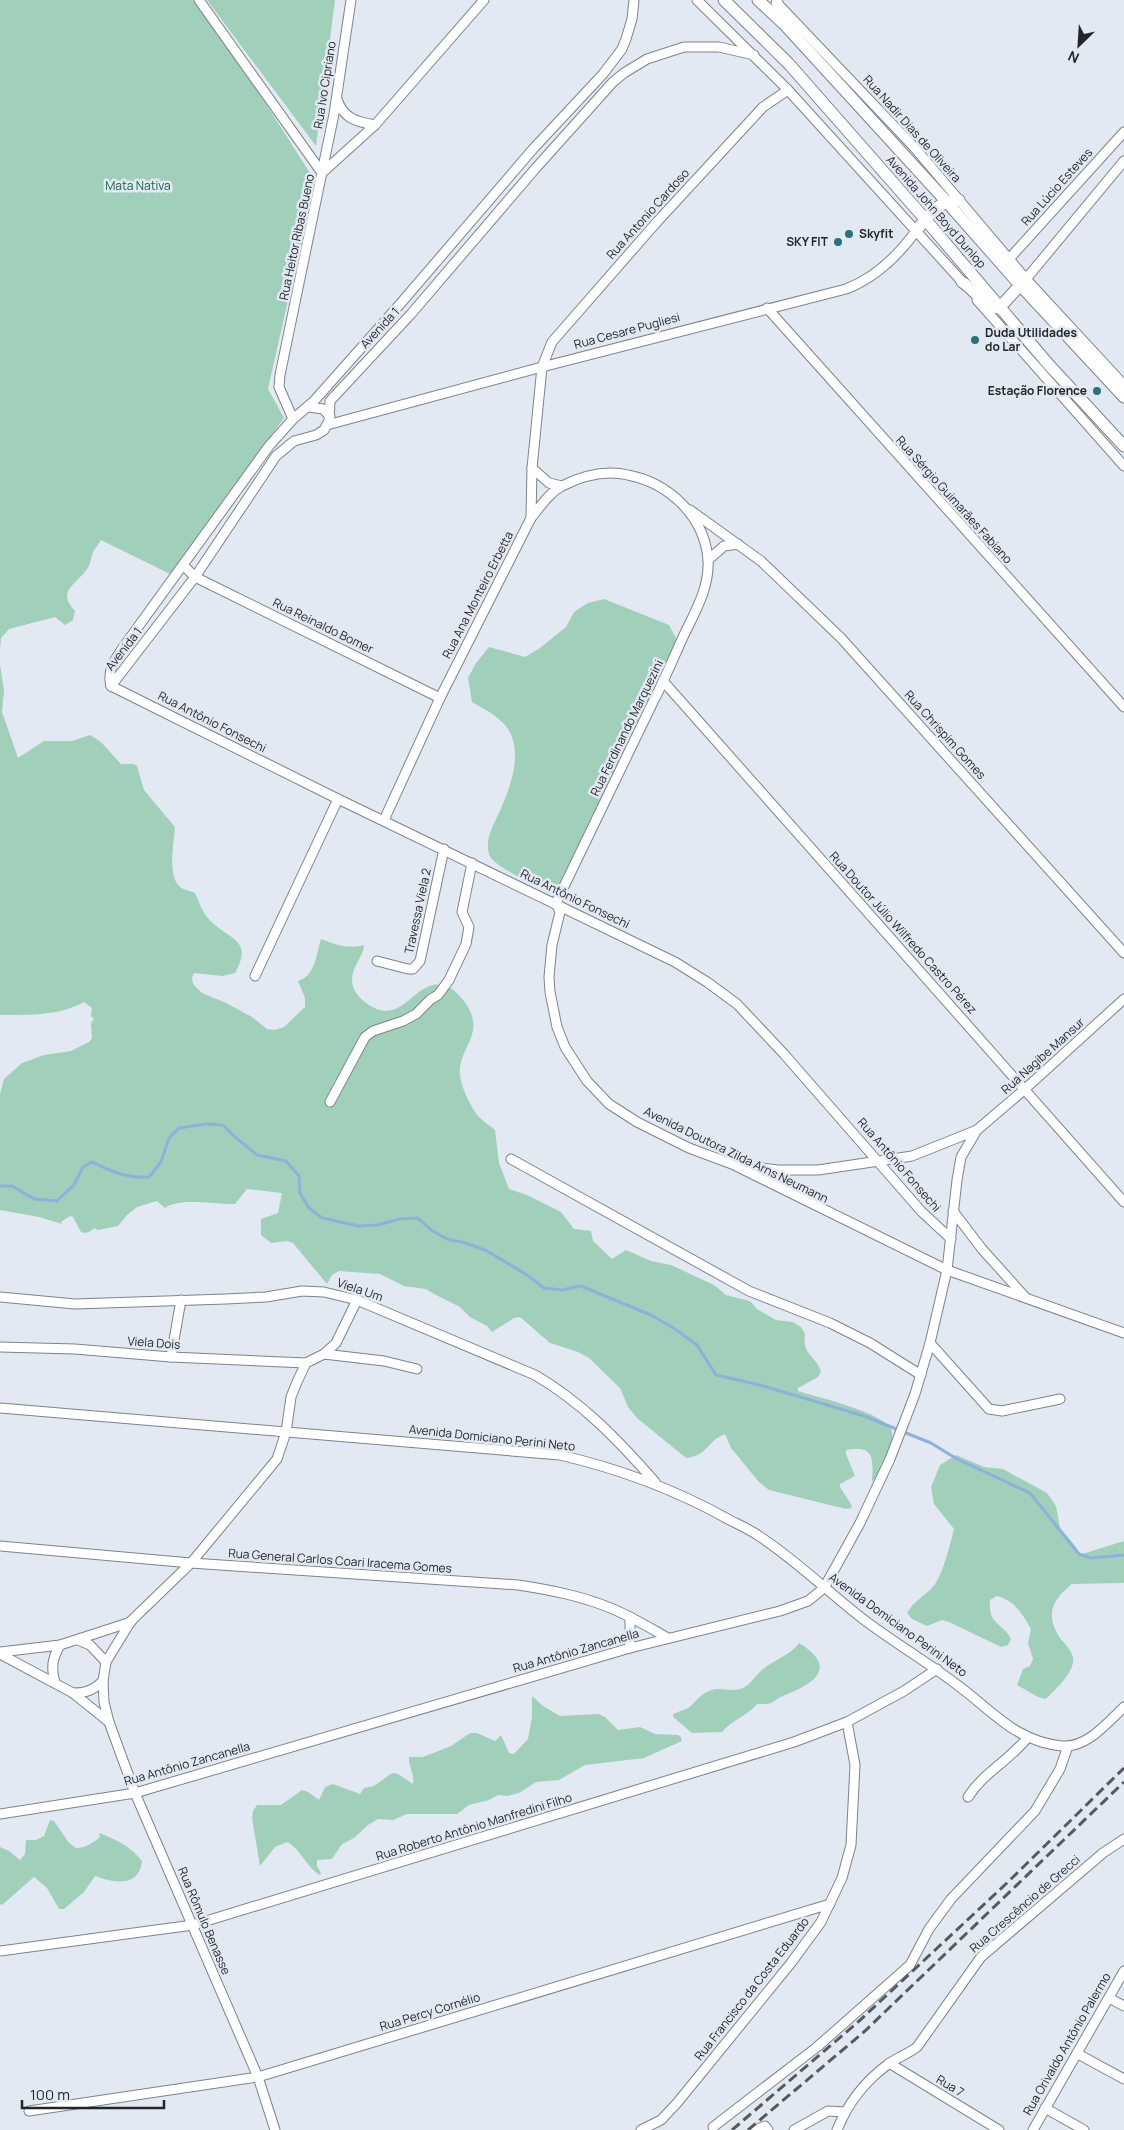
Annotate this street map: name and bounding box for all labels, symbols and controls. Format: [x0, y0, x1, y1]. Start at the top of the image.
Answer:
north arrow [1054, 20, 1104, 70]
street label: Rua Ivo Cipriano [309, 40, 340, 130]
text: N [1065, 46, 1082, 68]
street label: Rua Nadir Dias de Oliveira [860, 71, 965, 186]
street label: Rua Lúcio Esteves [1017, 144, 1096, 229]
street label: Avenida John Boyd Dunlop [883, 152, 990, 272]
street label: Rua Antonio Cardoso [602, 165, 693, 263]
street label: Rua Heitor Ribas Bueno [275, 172, 318, 302]
park label: Mata Nativa [105, 177, 171, 194]
place label: Skyfit [859, 225, 893, 242]
marker: Skyfit [843, 228, 855, 240]
place label: SKY FIT [786, 233, 829, 250]
marker: SKY FIT [832, 236, 844, 248]
street label: Avenida 1 [356, 303, 403, 352]
street label: Rua Cesare Pugliesi [572, 308, 682, 353]
place label: Duda Utilidades do Lar [985, 324, 1078, 355]
marker: Duda Utilidades do Lar [969, 334, 981, 346]
place label: Estação Florence [988, 382, 1087, 399]
marker: Estação Florence [1091, 385, 1103, 397]
street label: Rua Sérgio Guimarães Fabiano [892, 432, 1016, 567]
street label: Rua Ana Monteiro Erbetta [438, 528, 517, 661]
street label: Rua Reinaldo Bomer [270, 594, 377, 658]
street label: Avenida 1 [101, 624, 146, 674]
street label: Rua Ferdinando Marquezini [586, 657, 667, 799]
street label: Rua Chrispim Gomes [901, 686, 990, 783]
street label: Rua Antônio Fonsechi [155, 687, 269, 756]
street label: Rua Doutor Júlio Wilfredo Castro Pérez [826, 848, 981, 1017]
street label: Rua Antônio Fonsechi [518, 865, 633, 932]
street label: Travessa Viela 2 [400, 866, 435, 955]
street label: Rua Nagibe Mansur [997, 1013, 1088, 1098]
street label: Avenida Doutora Zilda Arns Neumann [641, 1102, 831, 1207]
street label: Rua Antônio Fonsechi [854, 1114, 945, 1215]
street label: Viela Um [335, 1274, 385, 1305]
street label: Viela Dois [127, 1332, 181, 1353]
street label: Avenida Domiciano Perini Neto [408, 1420, 576, 1455]
street label: Rua General Carlos Coari Iracema Gomes [228, 1544, 452, 1577]
street label: Avenida Domiciano Perini Neto [826, 1569, 971, 1681]
street label: Rua Antônio Zancanella [511, 1624, 641, 1677]
street label: Rua Antônio Zancanella [122, 1737, 252, 1790]
street label: Rua Roberto Antônio Manfredini Filho [374, 1789, 574, 1865]
street label: Rua Crescêncio de Grecci [966, 1851, 1084, 1956]
street label: Rua Rômulo Benasse [174, 1864, 235, 1977]
street label: Rua Francisco da Costa Eduardo [690, 1914, 813, 2064]
street label: Rua Orivaldo Antônio Palermo [1019, 1969, 1114, 2118]
street label: Rua Percy Cornélio [378, 1988, 482, 2035]
street label: Rua 7 [933, 2071, 967, 2101]
scale bar [22, 2078, 165, 2110]
text: 100 m [30, 2084, 70, 2105]

